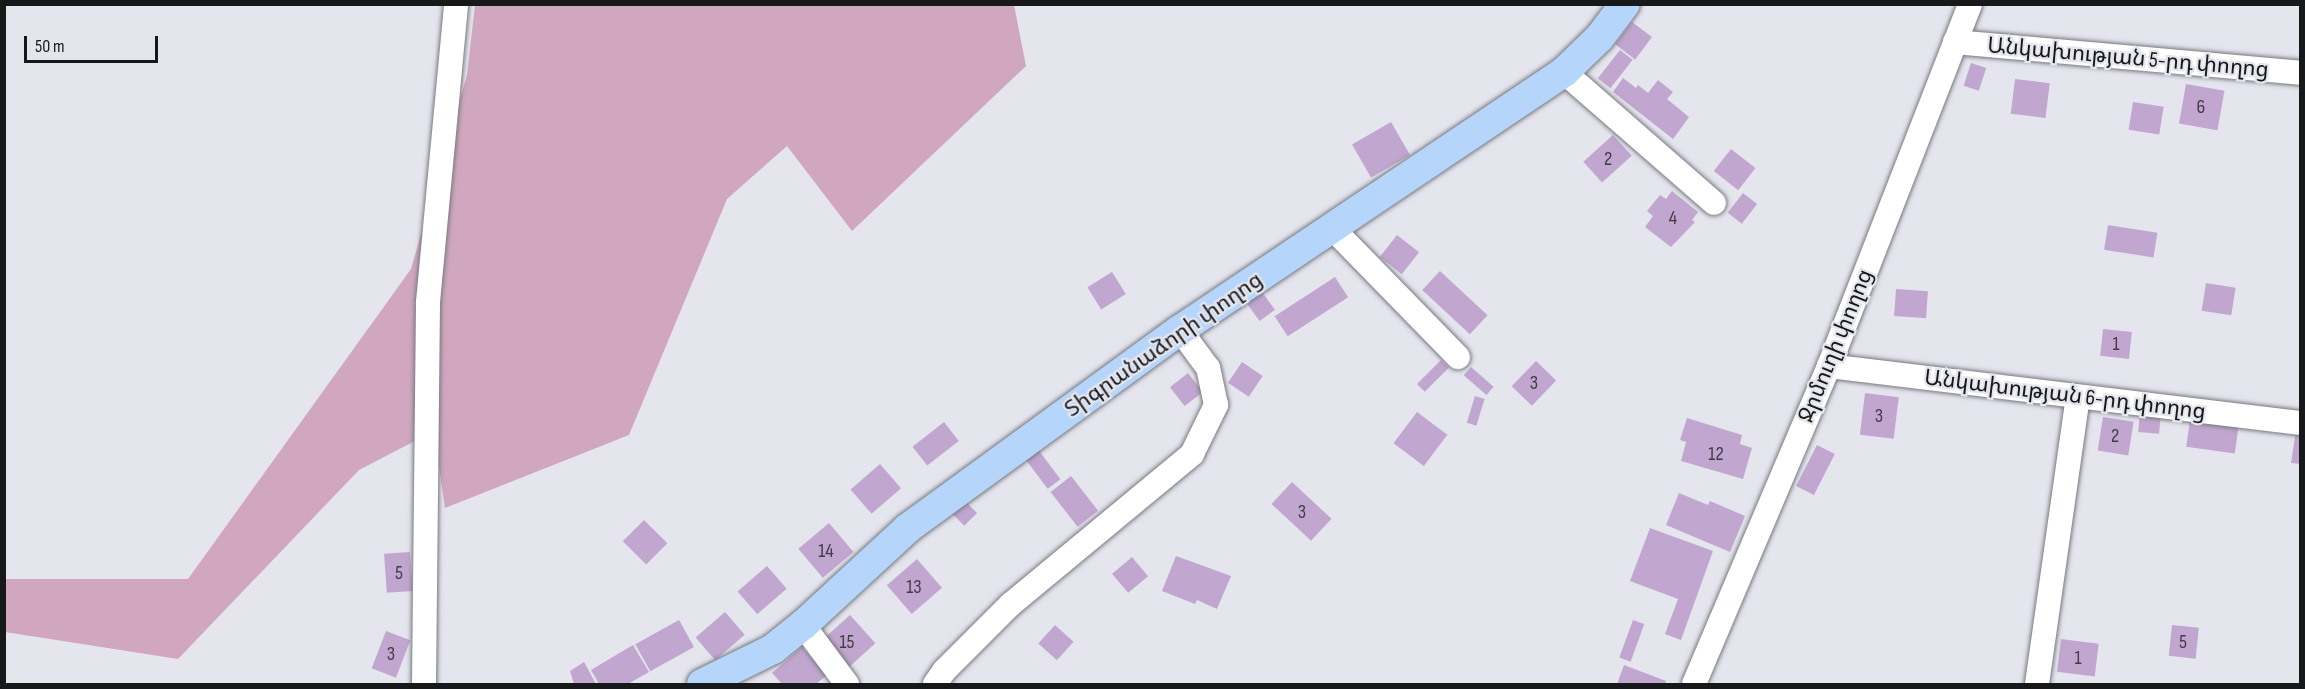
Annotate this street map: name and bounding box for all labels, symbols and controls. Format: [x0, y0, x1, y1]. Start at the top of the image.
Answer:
scale bar [27, 24, 160, 62]
street label: Անկախության 5-րդ փողոց [1986, 33, 2270, 83]
text: 50 m [35, 36, 65, 57]
house number: 6 [2197, 95, 2205, 119]
house number: 2 [1604, 147, 1612, 171]
house number: 4 [1669, 206, 1677, 230]
street label: Ջրմուղի փողոց [1793, 265, 1879, 427]
street label: Տիգրանաձորի փողոց [1060, 267, 1268, 423]
house number: 1 [2113, 332, 2119, 356]
street label: Անկախության 6-րդ փողոց [1923, 365, 2207, 425]
house number: 3 [1530, 371, 1538, 395]
house number: 3 [1875, 404, 1883, 428]
house number: 2 [2111, 424, 2119, 448]
house number: 12 [1708, 442, 1724, 466]
house number: 3 [1298, 500, 1306, 524]
house number: 14 [818, 539, 834, 563]
house number: 5 [395, 561, 403, 585]
house number: 13 [906, 575, 922, 599]
house number: 15 [839, 630, 855, 654]
house number: 5 [2179, 630, 2187, 654]
house number: 3 [387, 642, 395, 666]
house number: 1 [2075, 646, 2081, 670]

